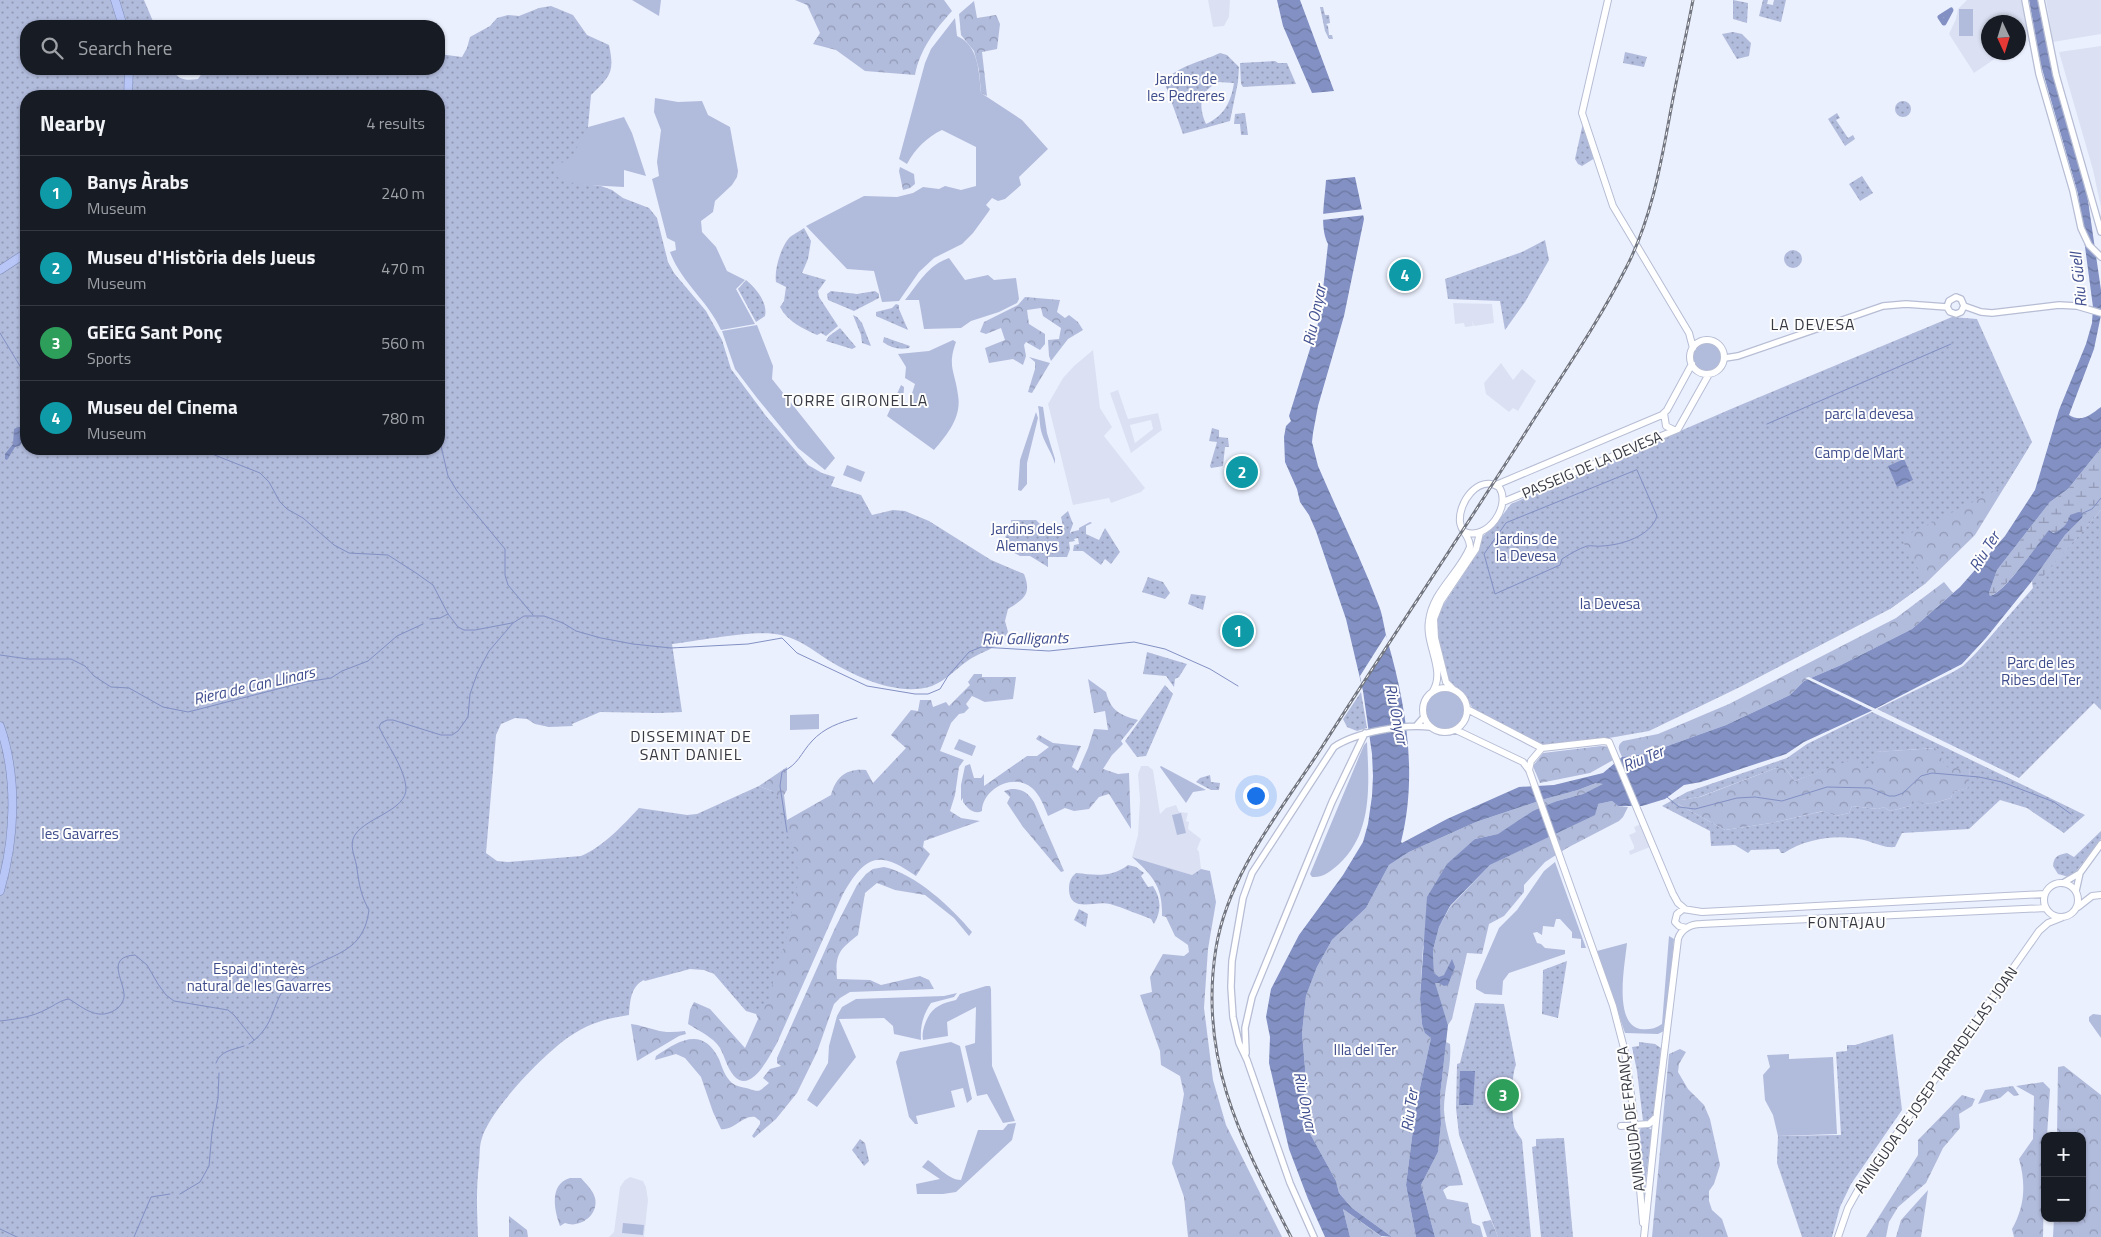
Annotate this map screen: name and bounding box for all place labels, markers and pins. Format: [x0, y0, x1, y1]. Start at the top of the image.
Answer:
pin: 4 [1389, 256, 1421, 294]
pin: 2 [1226, 453, 1258, 491]
pin: 1 [1222, 612, 1254, 650]
pin: 3 [1487, 1076, 1519, 1114]

